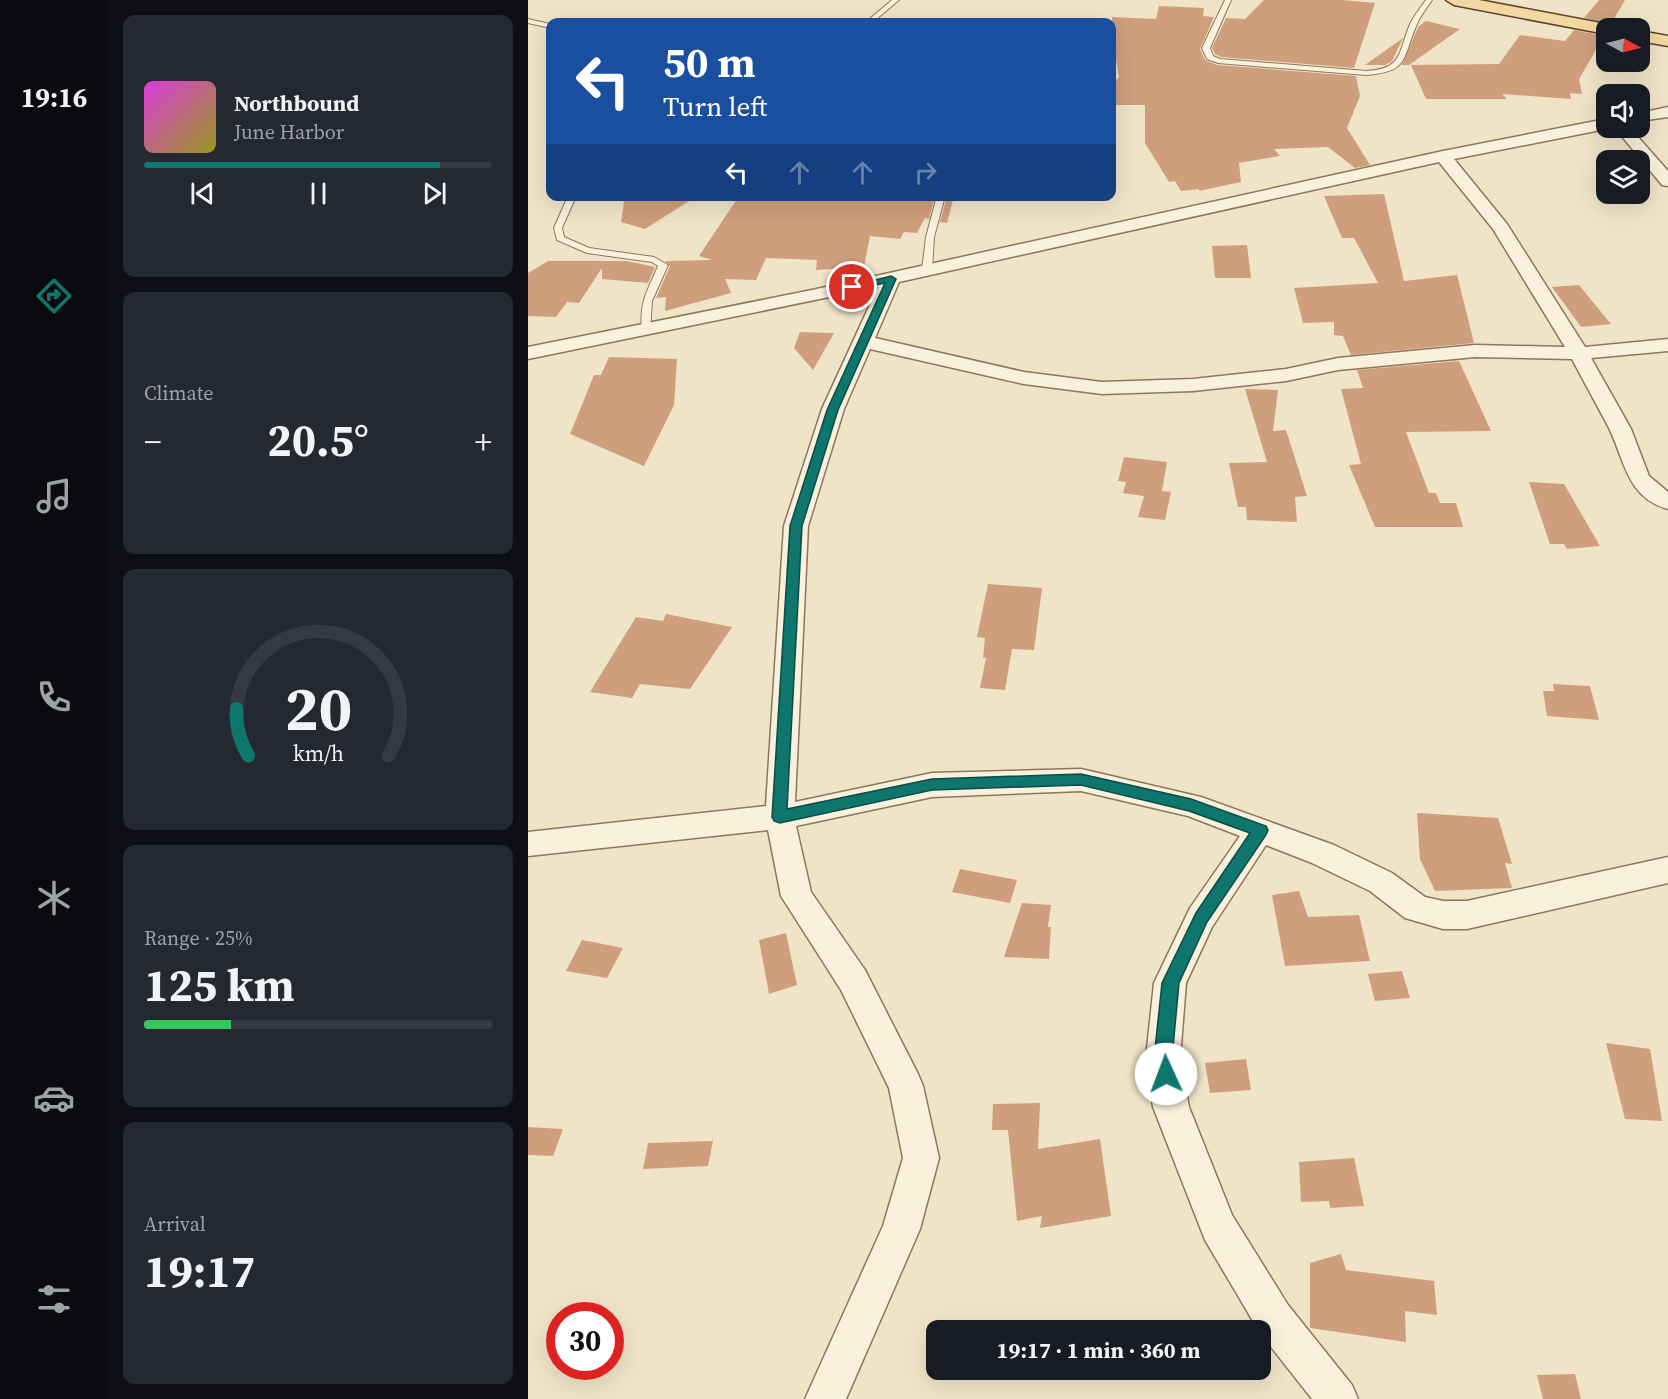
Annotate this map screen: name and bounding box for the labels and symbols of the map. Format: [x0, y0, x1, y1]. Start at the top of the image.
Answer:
north arrow [1596, 18, 1650, 72]
pin [826, 261, 877, 312]
position arrow [1134, 1042, 1198, 1106]
speed limit sign: 30 [546, 1302, 624, 1380]

